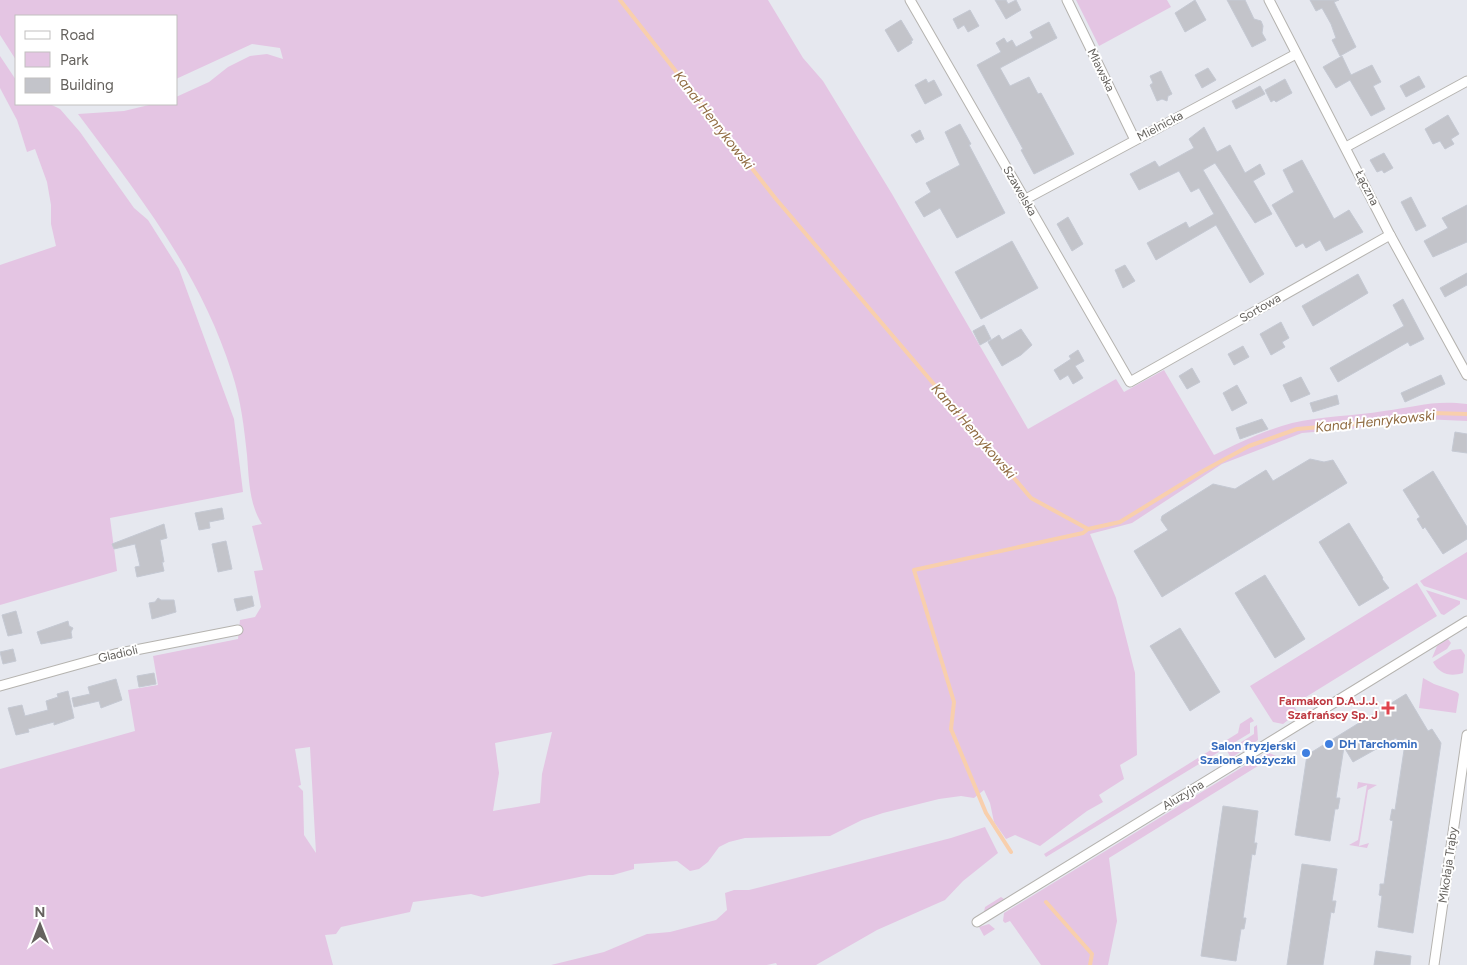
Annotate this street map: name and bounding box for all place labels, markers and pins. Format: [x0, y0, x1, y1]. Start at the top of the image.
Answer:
place label: Farmakon D.A.J.J. Szafrańscy Sp. J [1279, 694, 1378, 722]
marker: Farmakon D.A.J.J. Szafrańscy Sp. J [1382, 702, 1394, 714]
place label: DH Tarchomin [1339, 737, 1417, 751]
marker: DH Tarchomin [1323, 738, 1335, 750]
place label: Salon fryzjerski Szalone Nożyczki [1200, 739, 1296, 767]
marker: Salon fryzjerski Szalone Nożyczki [1300, 747, 1312, 759]

